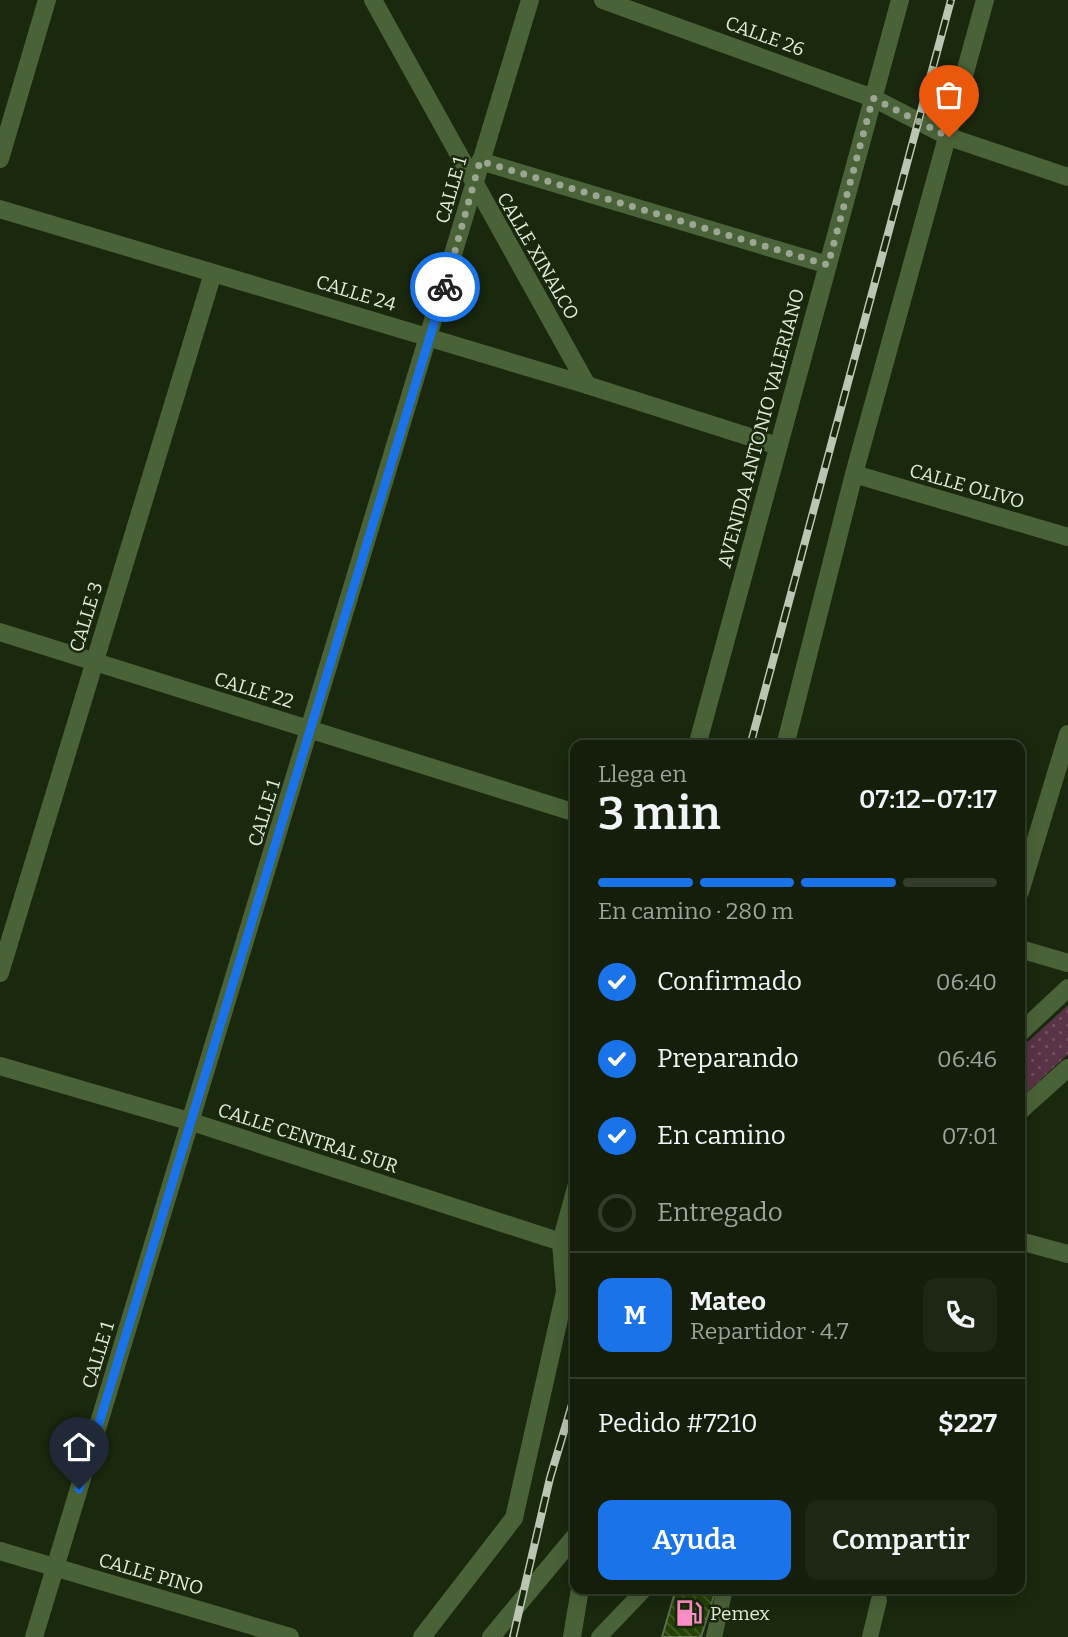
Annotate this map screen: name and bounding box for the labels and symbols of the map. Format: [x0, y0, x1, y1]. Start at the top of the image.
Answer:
street label: CALLE 26 [722, 11, 808, 61]
pin [919, 65, 979, 137]
street label: CALLE 1 [430, 153, 472, 226]
street label: CALLE XINALCO [492, 188, 584, 324]
courier [410, 252, 480, 322]
street label: CALLE 24 [313, 270, 399, 316]
street label: AVENIDA ANTONIO VALERIANO [713, 286, 809, 570]
street label: CALLE OLIVO [907, 459, 1027, 513]
street label: CALLE 3 [64, 579, 108, 655]
street label: CALLE 22 [212, 667, 296, 713]
street label: CALLE 1 [243, 776, 285, 849]
street label: CALLE CENTRAL SUR [215, 1098, 401, 1178]
street label: CALLE 1 [77, 1318, 119, 1391]
pin [49, 1417, 109, 1489]
street label: CALLE PINO [96, 1548, 206, 1600]
fuel station icon: Pemex [674, 1598, 704, 1628]
place label: Pemex [710, 1602, 770, 1625]

